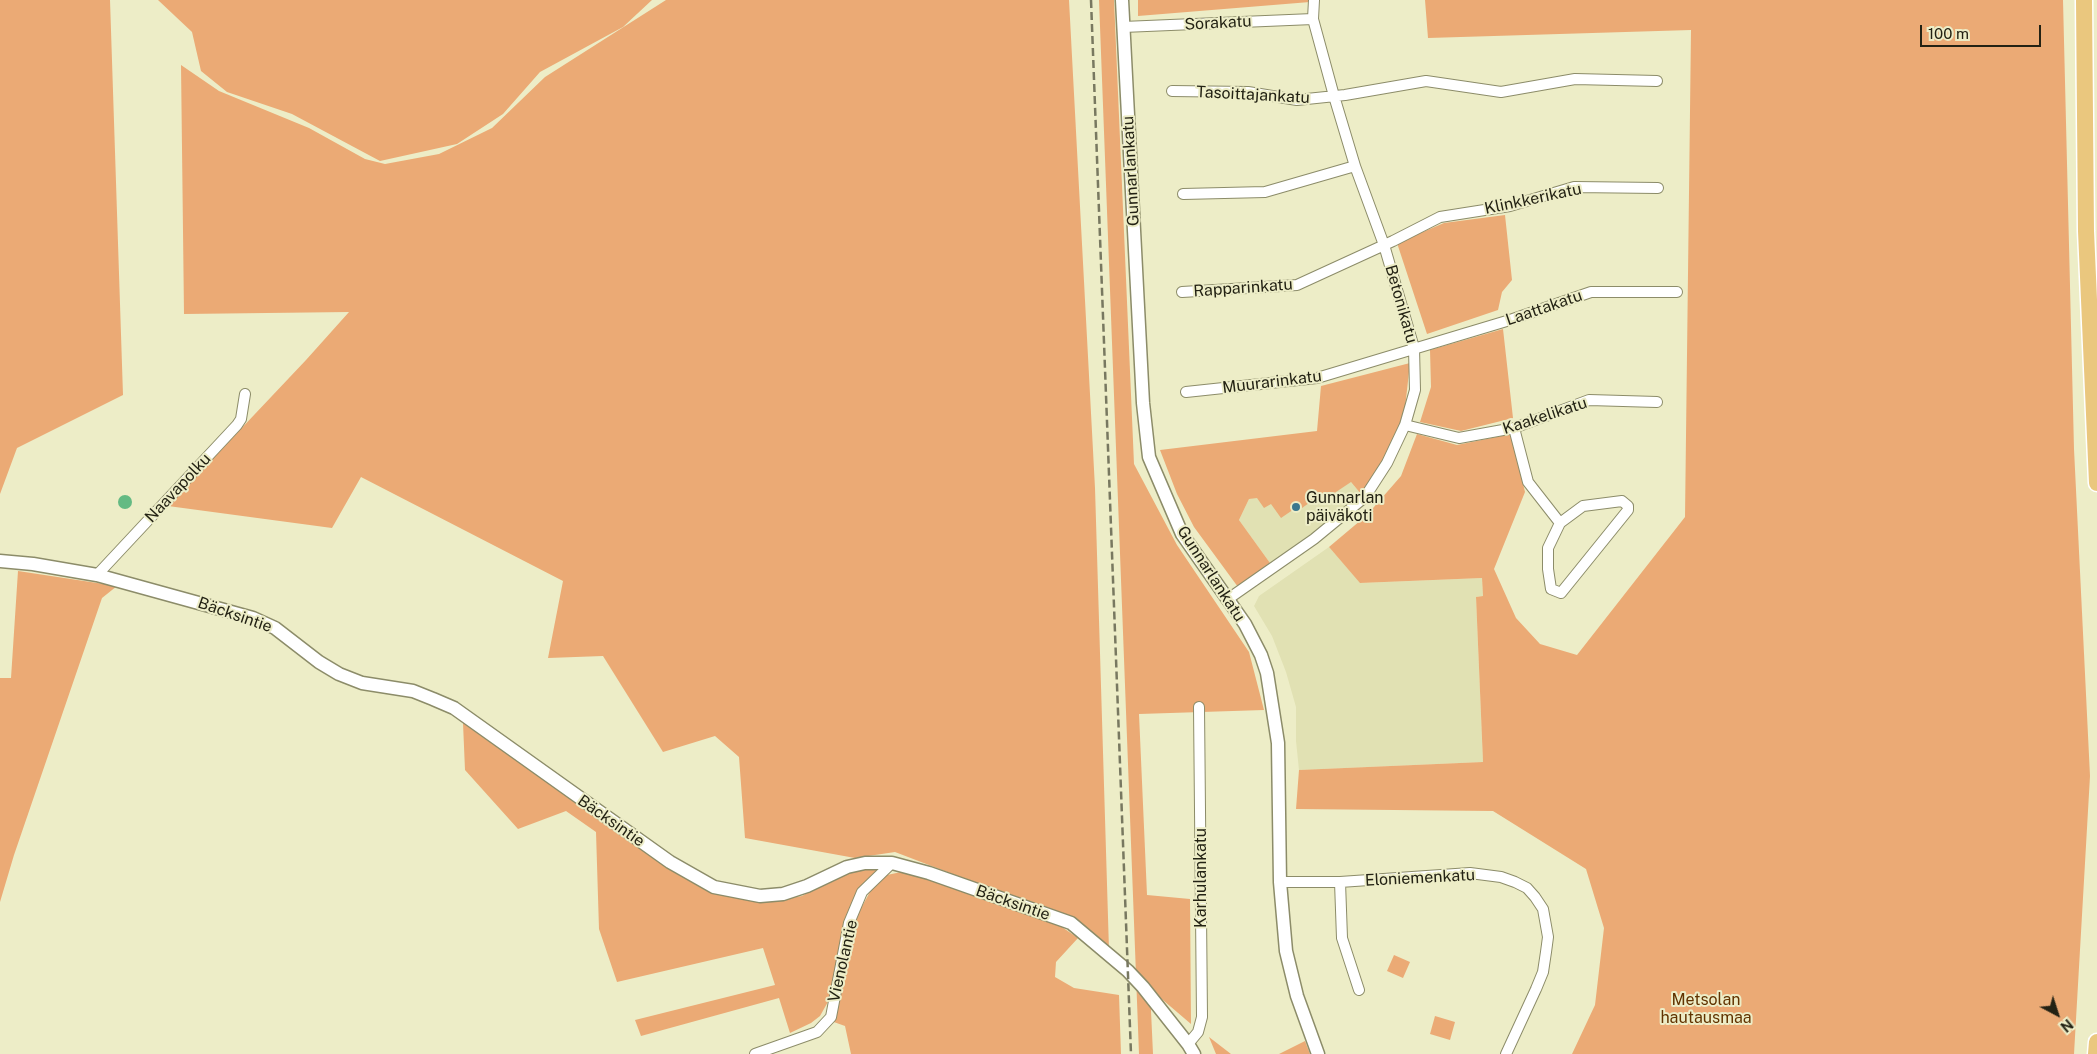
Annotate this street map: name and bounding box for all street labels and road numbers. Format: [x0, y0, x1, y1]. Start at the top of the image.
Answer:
street label: Sorakatu [1184, 12, 1252, 34]
street label: Tasoittajankatu [1196, 82, 1310, 108]
street label: Gunnarlankatu [1119, 115, 1143, 227]
street label: Klinkkerikatu [1483, 179, 1583, 219]
street label: Betonikatu [1381, 263, 1421, 345]
street label: Rapparinkatu [1193, 275, 1293, 301]
street label: Laattakatu [1503, 286, 1585, 330]
street label: Muurarinkatu [1221, 366, 1323, 398]
street label: Kaakelikatu [1500, 393, 1590, 439]
street label: Naavapolku [141, 449, 215, 527]
street label: Gunnarlankatu [1173, 523, 1249, 625]
street label: Bäcksintie [195, 593, 275, 637]
street label: Bäcksintie [574, 791, 648, 851]
street label: Karhulankatu [1191, 828, 1211, 928]
street label: Eloniemenkatu [1364, 866, 1476, 890]
street label: Bäcksintie [973, 881, 1053, 925]
street label: Vienolantie [824, 918, 862, 1004]

